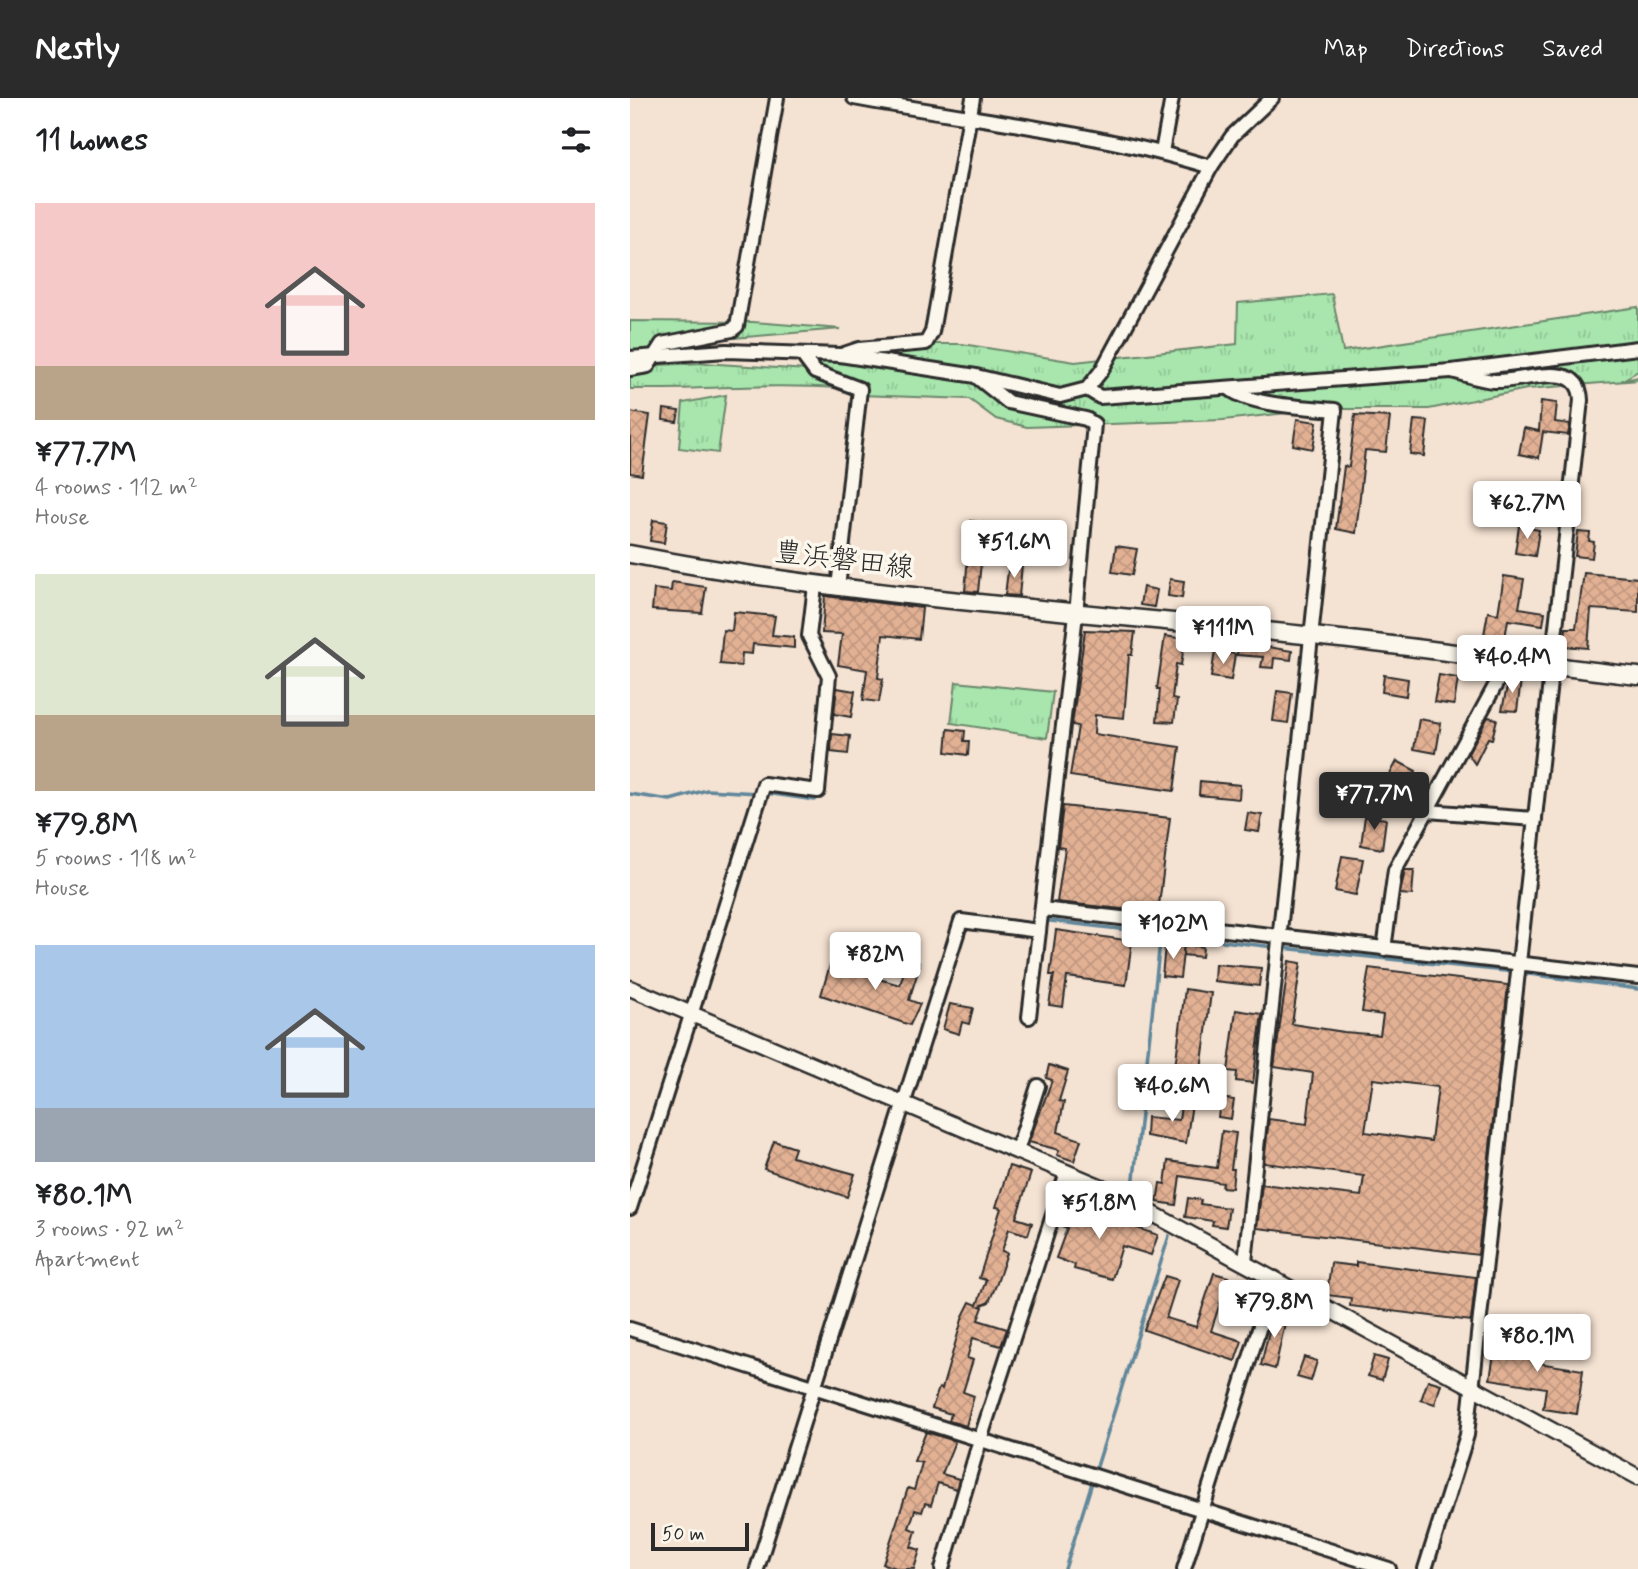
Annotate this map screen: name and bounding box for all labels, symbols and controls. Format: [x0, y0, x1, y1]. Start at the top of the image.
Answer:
text: Nestly [35, 27, 120, 71]
text: Map [1324, 34, 1368, 65]
text: Directions [1406, 34, 1504, 65]
text: Saved [1542, 34, 1603, 65]
text: 11 homes [35, 121, 148, 160]
icon: filters [557, 121, 595, 159]
icon: home [252, 248, 378, 374]
text: ¥77.7M [35, 434, 136, 473]
text: 4 rooms · 112 m² [35, 473, 198, 503]
pin: ¥62.7M [1470, 482, 1584, 541]
text: ¥62.7M [1489, 489, 1565, 519]
text: House [35, 503, 89, 533]
pin: ¥51.6M [957, 520, 1071, 580]
text: ¥51.6M [977, 528, 1051, 558]
street label: 豊浜磐田線 [772, 534, 916, 588]
pin: ¥111M [1174, 606, 1272, 666]
text: ¥111M [1192, 614, 1254, 644]
icon: home [252, 619, 378, 745]
pin: ¥40.4M [1455, 636, 1569, 695]
text: ¥40.4M [1473, 643, 1551, 673]
pin: ¥77.7M [1317, 772, 1431, 832]
text: ¥77.7M [1335, 780, 1413, 810]
text: ¥79.8M [35, 805, 138, 844]
text: 5 rooms · 118 m² [35, 844, 197, 874]
text: House [35, 874, 89, 904]
pin: ¥102M [1124, 902, 1222, 961]
text: ¥102M [1138, 909, 1208, 939]
pin: ¥82M [834, 932, 916, 992]
text: ¥82M [846, 940, 904, 970]
icon: home [252, 990, 378, 1116]
pin: ¥40.6M [1115, 1065, 1229, 1124]
text: ¥40.6M [1134, 1072, 1210, 1102]
text: ¥80.1M [35, 1176, 132, 1215]
pin: ¥51.8M [1042, 1182, 1156, 1241]
text: ¥51.8M [1062, 1189, 1136, 1219]
text: 3 rooms · 92 m² [35, 1215, 184, 1245]
text: Apartment [35, 1245, 140, 1275]
pin: ¥79.8M [1217, 1280, 1331, 1340]
text: ¥79.8M [1235, 1288, 1313, 1318]
pin: ¥80.1M [1480, 1314, 1594, 1374]
text: ¥80.1M [1500, 1322, 1574, 1352]
scale bar [651, 1520, 749, 1552]
text: 50 m [662, 1522, 705, 1547]

